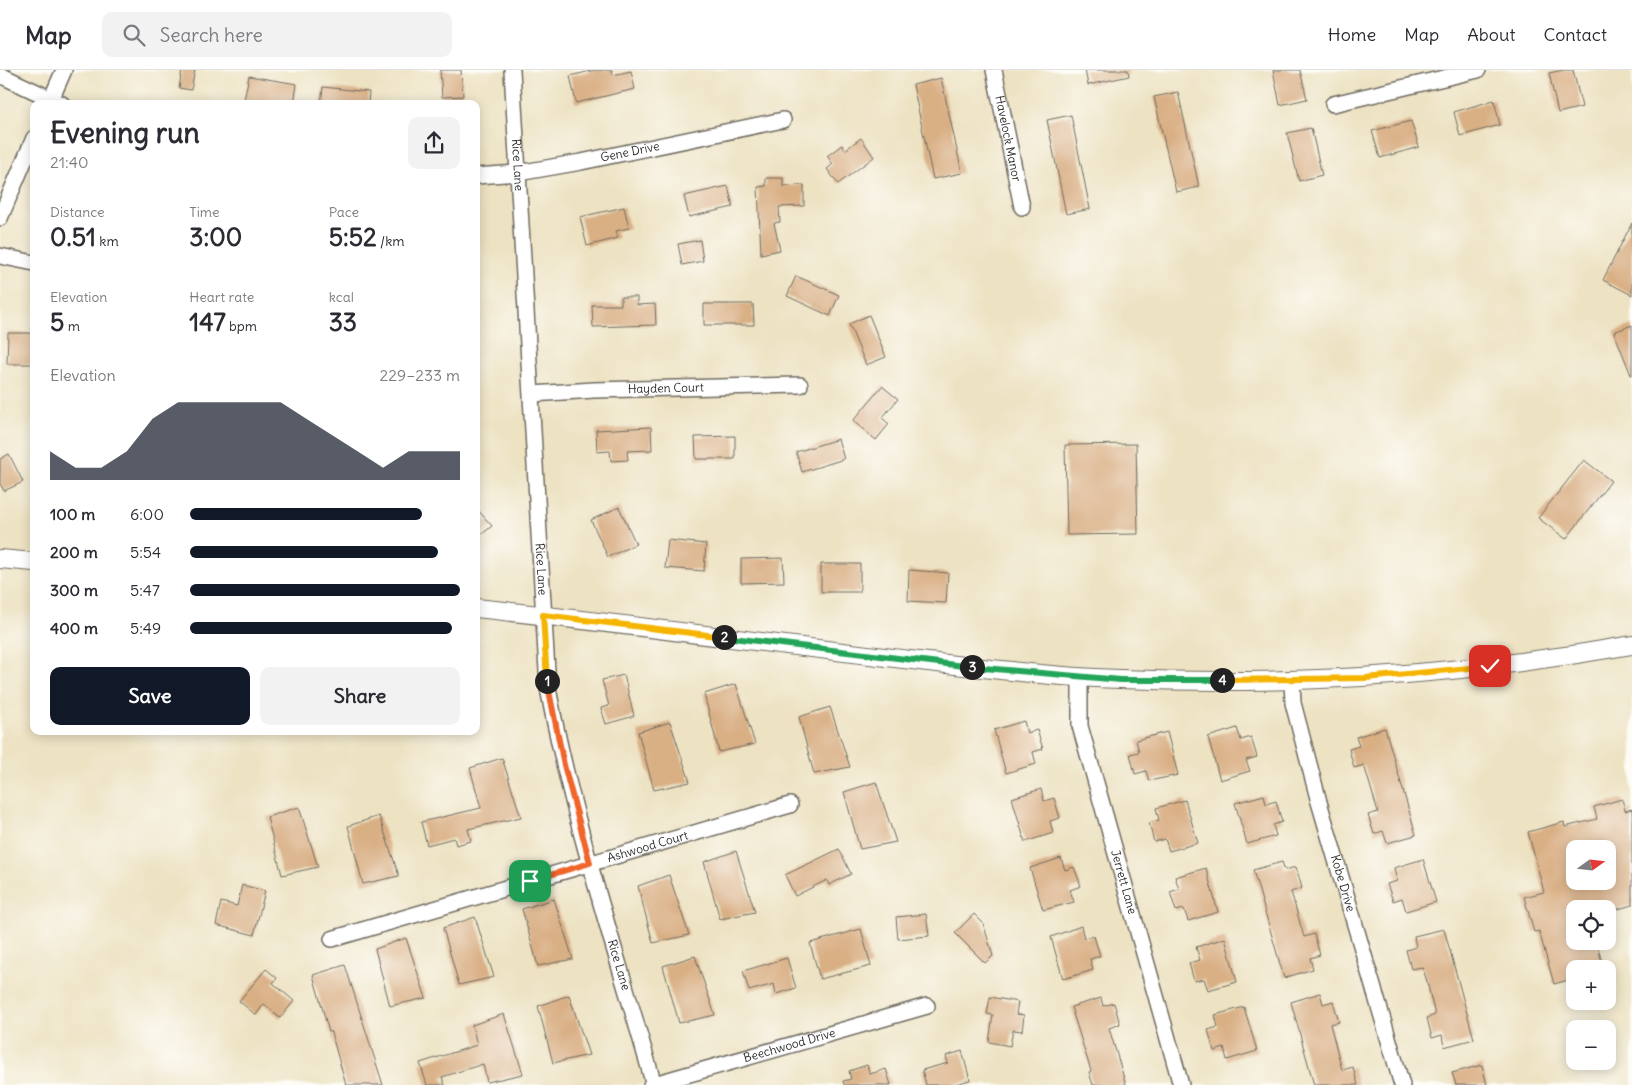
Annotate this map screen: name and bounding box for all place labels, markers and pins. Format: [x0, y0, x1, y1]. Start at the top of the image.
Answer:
pin: 2 [712, 624, 736, 650]
pin [1469, 645, 1511, 687]
pin: 3 [960, 654, 984, 680]
pin: 1 [534, 668, 560, 694]
pin: 4 [1210, 668, 1234, 692]
pin [509, 860, 551, 902]

